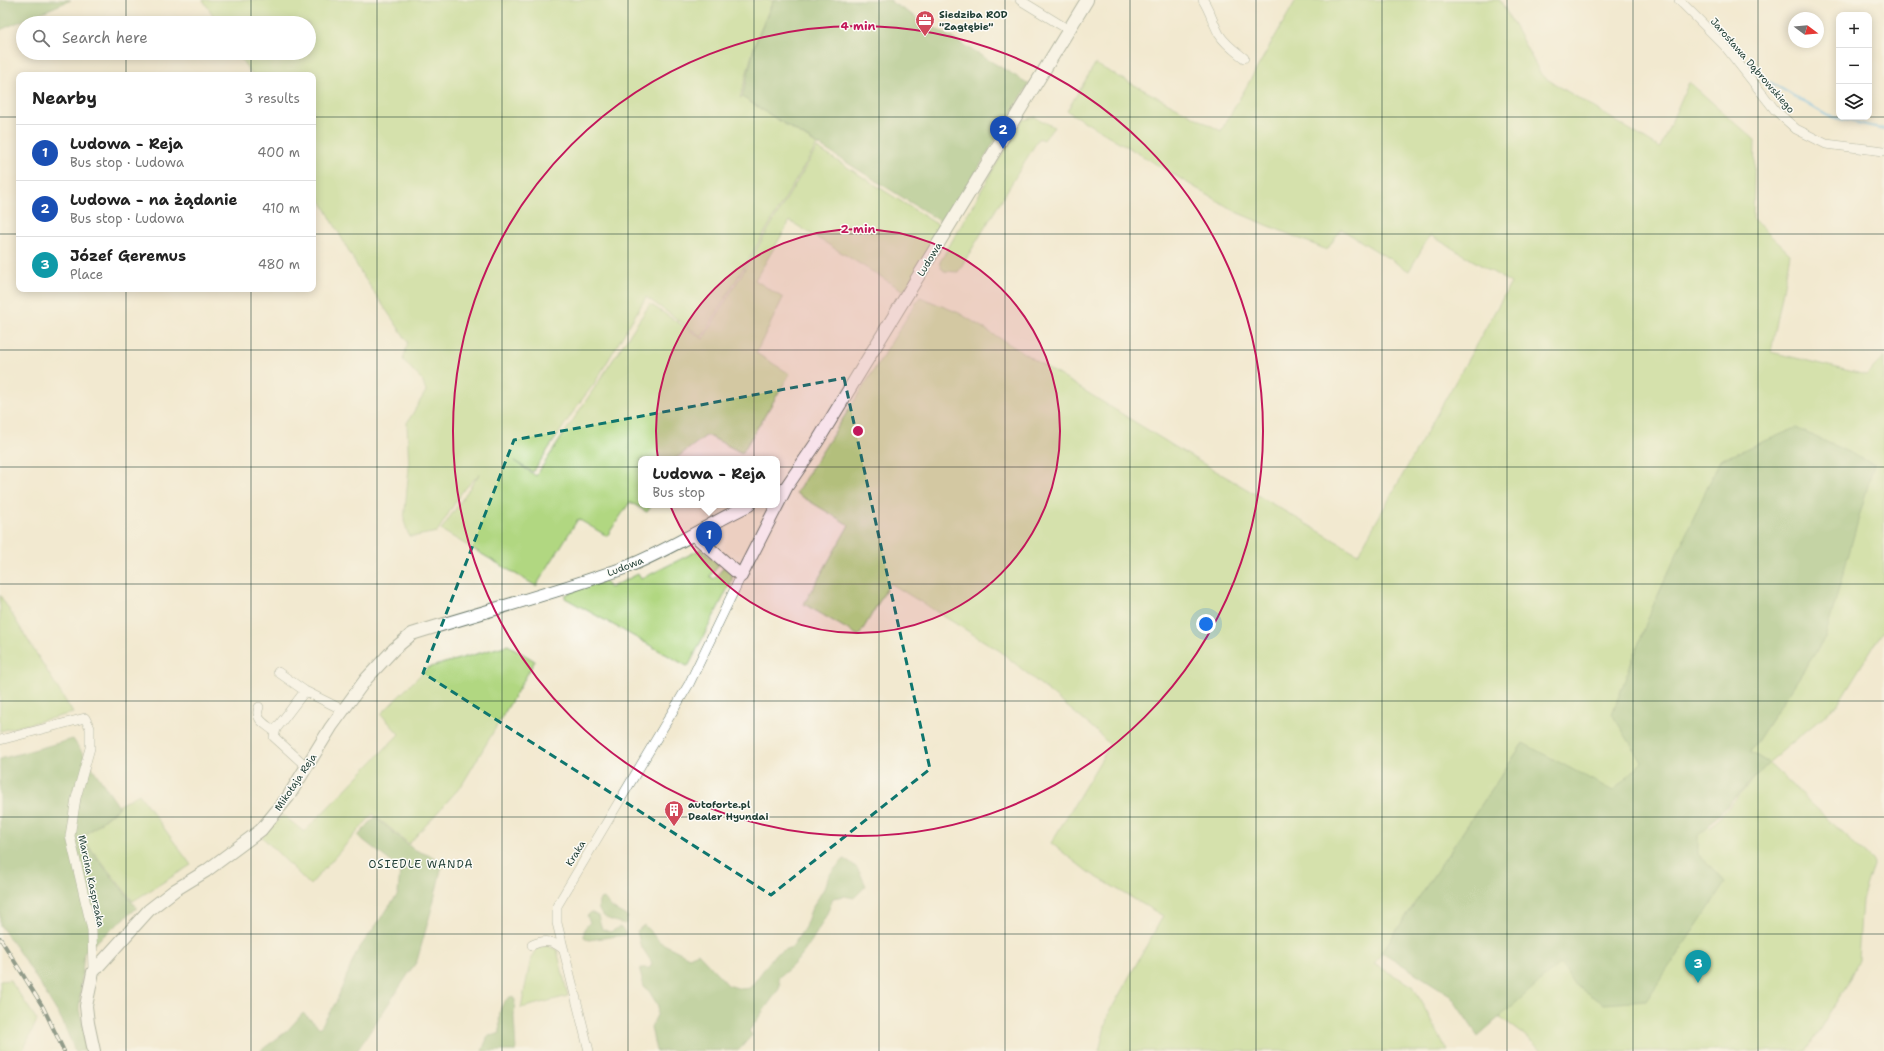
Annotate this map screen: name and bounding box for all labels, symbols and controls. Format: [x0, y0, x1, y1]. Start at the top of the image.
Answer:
place label: Siedziba ROD "Zagłębie" [939, 8, 1007, 33]
office icon: Siedziba ROD "Zagłębie" [914, 9, 936, 37]
north arrow [1788, 12, 1824, 48]
map controls [1836, 12, 1872, 120]
button: + [1836, 12, 1872, 48]
street label: Jarosława Dąbrowskiego [1708, 15, 1798, 116]
search box [16, 16, 316, 60]
text: 4 min [841, 18, 876, 34]
icon: search [30, 27, 52, 49]
text: Search here [62, 28, 148, 48]
button: − [1836, 48, 1872, 84]
button: layers [1836, 84, 1872, 120]
text: Nearby [32, 87, 97, 109]
text: 3 results [244, 90, 300, 107]
pin: 2 [990, 116, 1016, 149]
text: Ludowa - Reja [70, 134, 183, 154]
text: 1 [42, 144, 48, 161]
text: 400 m [257, 144, 300, 161]
text: Bus stop · Ludowa [70, 154, 184, 171]
text: Ludowa - na żądanie [70, 190, 238, 210]
text: 2 [40, 200, 50, 217]
text: 410 m [262, 200, 300, 217]
text: Bus stop · Ludowa [70, 210, 184, 227]
text: 2 min [841, 221, 876, 237]
street label: Ludowa [914, 239, 945, 279]
text: Józef Geremus [70, 246, 186, 266]
text: 3 [40, 256, 50, 273]
text: 480 m [258, 256, 300, 273]
text: Place [70, 266, 103, 283]
centre of rings [851, 424, 865, 438]
popup [638, 456, 780, 508]
text: Ludowa - Reja [652, 464, 766, 484]
text: Bus stop [652, 484, 705, 501]
pin: 1 [696, 521, 722, 554]
street label: Ludowa [605, 553, 646, 579]
your location [1196, 614, 1216, 634]
street label: Mikołaja Reja [271, 750, 320, 813]
place label: autoforte.pl Dealer Hyundai [688, 798, 768, 823]
building icon: autoforte.pl Dealer Hyundai [663, 799, 685, 827]
street label: Marcina Kasprzaka [75, 834, 108, 929]
street label: Kraka [563, 837, 589, 869]
district label: OSIEDLE WANDA [368, 857, 474, 872]
pin: 3 [1685, 950, 1711, 983]

